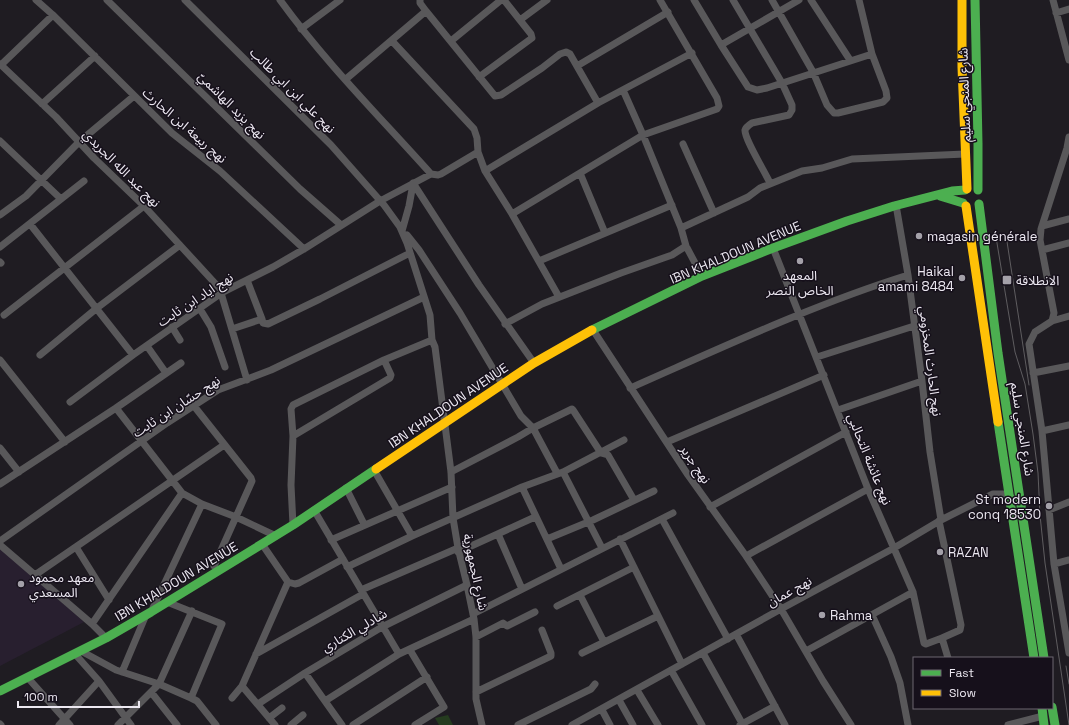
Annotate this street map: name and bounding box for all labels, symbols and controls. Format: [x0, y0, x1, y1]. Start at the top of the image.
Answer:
street label: نهج علي ابن ابي طالب [245, 44, 339, 138]
street label: شارع المنجي سليم [954, 47, 977, 143]
street label: نهج يزيد الهاشميّ [193, 68, 269, 144]
street label: نهج ربيعة ابن الحارث [138, 84, 231, 168]
street label: نهج عبد الله الجريدي [78, 126, 164, 212]
street label: IBN KHALDOUN AVENUE [667, 217, 803, 288]
place label: magasin générale [927, 228, 1037, 245]
marker: magasin générale [914, 231, 924, 241]
marker: المعهد الخاص النصر [795, 256, 805, 266]
place label: Haikal amami 8484 [878, 263, 954, 295]
place label: المعهد الخاص النصر [765, 267, 834, 299]
street label: نهج اياد ابن ثابت [154, 269, 237, 332]
place label: الانطلاقة [1016, 272, 1059, 289]
marker: Haikal amami 8484 [957, 273, 967, 283]
marker: الانطلاقة [1001, 274, 1013, 286]
street label: نهج الحارث المخزومي [913, 305, 946, 417]
street label: IBN KHALDOUN AVENUE [385, 359, 511, 452]
street label: نهج حسّان ابن ثابت [129, 372, 225, 443]
street label: شارع المنجي سليم [1005, 381, 1038, 477]
street label: نهج عائشة التحالبي [842, 411, 896, 508]
street label: نهج جرير [674, 441, 715, 488]
place label: St modern conq 18530 [968, 491, 1041, 523]
marker: St modern conq 18530 [1044, 501, 1054, 511]
street label: شارع الجمهورية [457, 532, 492, 613]
street label: IBN KHALDOUN AVENUE [112, 538, 241, 625]
place label: RAZAN [948, 544, 989, 561]
marker: RAZAN [935, 547, 945, 557]
place label: معهد محمود المسعدي [29, 569, 95, 603]
street label: نهج عمان [764, 572, 816, 612]
marker: معهد محمود المسعدي [16, 579, 26, 589]
street label: شادلي الكتاري [318, 605, 391, 658]
place label: Rahma [830, 607, 873, 624]
marker: Rahma [817, 610, 827, 620]
legend [913, 657, 1053, 709]
text: Fast [949, 665, 974, 681]
scale bar [18, 683, 139, 709]
text: Slow [949, 685, 976, 701]
text: 100 m [24, 689, 58, 705]

